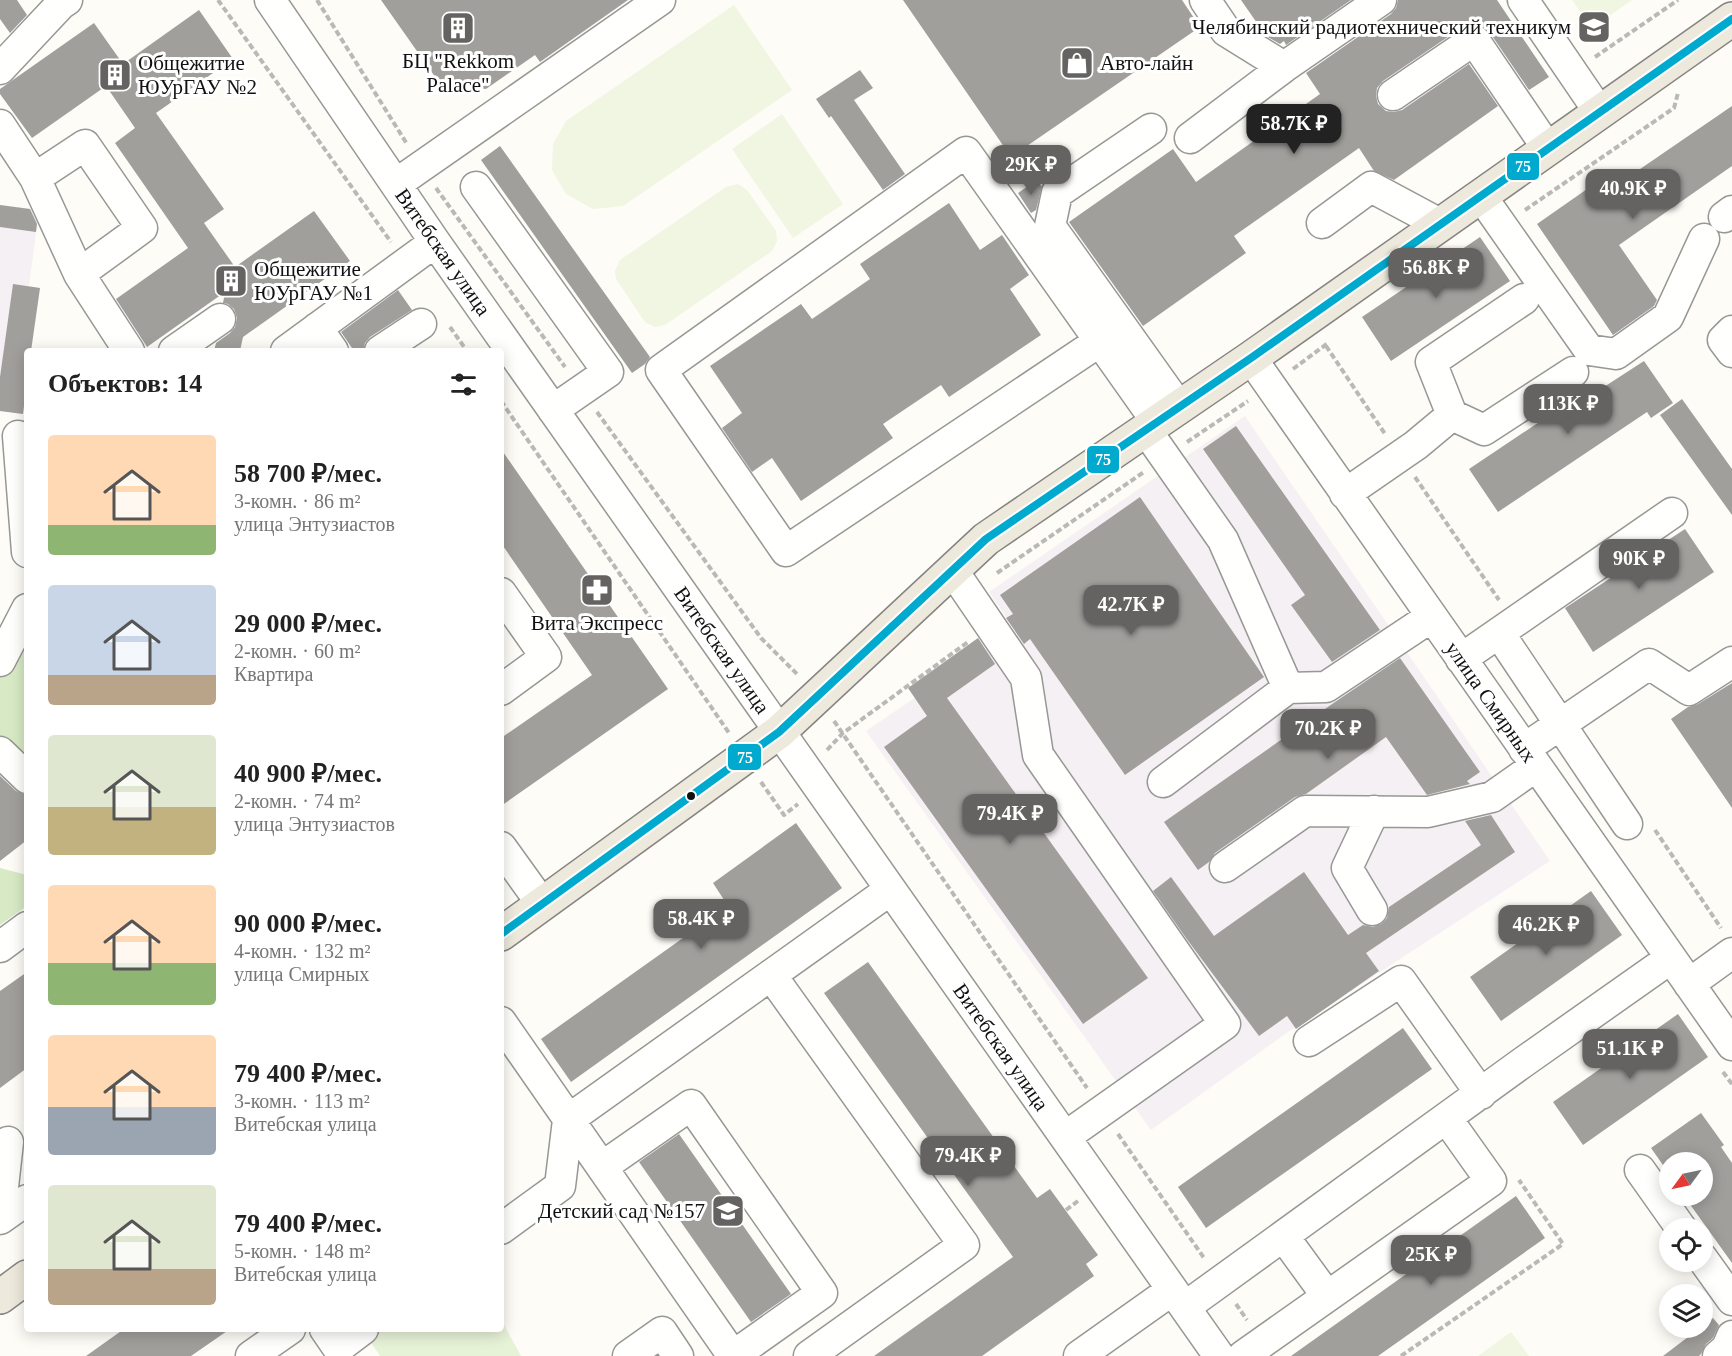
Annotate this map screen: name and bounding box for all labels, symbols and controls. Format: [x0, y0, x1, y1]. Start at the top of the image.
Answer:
school or university icon: Челябинский радиотехнический техникум [1576, 9, 1612, 45]
building icon: БЦ "Rekkom Palace" [440, 10, 476, 46]
place label: Челябинский радиотехнический техникум [1192, 15, 1571, 39]
shop icon: Авто-лайн [1059, 45, 1095, 81]
place label: БЦ "Rekkom Palace" [402, 49, 514, 97]
place label: Общежитие ЮУрГАУ №2 [138, 51, 257, 99]
place label: Авто-лайн [1100, 51, 1193, 75]
building icon: Общежитие ЮУрГАУ №2 [97, 57, 133, 93]
pin: 58.7K ₽ [1239, 104, 1349, 155]
text: 58.7K ₽ [1260, 112, 1328, 134]
pin: 29K ₽ [989, 145, 1073, 196]
line badge: 75 [1506, 152, 1540, 181]
text: 29K ₽ [1005, 153, 1057, 175]
text: 75 [1515, 158, 1531, 175]
pin: 40.9K ₽ [1578, 169, 1688, 220]
text: 40.9K ₽ [1599, 177, 1667, 199]
street label: Витебская улица [390, 184, 496, 321]
pin: 56.8K ₽ [1381, 248, 1491, 299]
text: 56.8K ₽ [1402, 256, 1470, 278]
place label: Общежитие ЮУрГАУ №1 [254, 257, 373, 305]
building icon: Общежитие ЮУрГАУ №1 [213, 263, 249, 299]
icon: filters [447, 368, 480, 401]
text: Объектов: 14 [48, 369, 202, 398]
pin: 113K ₽ [1519, 384, 1617, 435]
text: 113K ₽ [1537, 392, 1599, 414]
line badge: 75 [1086, 445, 1120, 474]
text: 75 [1095, 451, 1111, 468]
icon: home [96, 459, 168, 531]
text: 58 700 ₽/мес. [234, 459, 382, 488]
text: 3-комн. · 86 m² [234, 490, 361, 512]
text: улица Энтузиастов [234, 513, 395, 535]
pin: 90K ₽ [1597, 539, 1681, 590]
text: 90K ₽ [1613, 547, 1665, 569]
pharmacy icon: Вита Экспресс [579, 572, 615, 608]
street label: Витебская улица [669, 582, 775, 719]
pin: 42.7K ₽ [1076, 585, 1186, 636]
text: 42.7K ₽ [1097, 593, 1165, 615]
icon: home [96, 609, 168, 681]
text: 29 000 ₽/мес. [234, 609, 382, 638]
place label: Вита Экспресс [531, 611, 663, 635]
street label: улица Смирных [1440, 637, 1542, 767]
text: 2-комн. · 60 m² [234, 640, 361, 662]
text: Квартира [234, 663, 313, 685]
pin: 70.2K ₽ [1273, 709, 1383, 760]
text: 70.2K ₽ [1294, 717, 1362, 739]
line badge: 75 [727, 743, 762, 771]
text: 75 [737, 749, 753, 766]
icon: home [96, 759, 168, 831]
text: 40 900 ₽/мес. [234, 759, 382, 788]
text: 2-комн. · 74 m² [234, 790, 361, 812]
unlabelled marker [685, 790, 697, 802]
pin: 79.4K ₽ [955, 794, 1065, 845]
text: 79.4K ₽ [976, 802, 1044, 824]
text: улица Энтузиастов [234, 813, 395, 835]
pin: 58.4K ₽ [646, 899, 756, 950]
pin: 46.2K ₽ [1491, 905, 1601, 956]
text: 58.4K ₽ [667, 907, 735, 929]
icon: home [96, 909, 168, 981]
text: 90 000 ₽/мес. [234, 909, 382, 938]
text: 46.2K ₽ [1512, 913, 1580, 935]
text: 4-комн. · 132 m² [234, 940, 371, 962]
text: улица Смирных [234, 963, 369, 985]
street label: Витебская улица [948, 979, 1054, 1116]
pin: 51.1K ₽ [1575, 1029, 1685, 1080]
text: 51.1K ₽ [1596, 1037, 1664, 1059]
icon: home [96, 1059, 168, 1131]
text: 79 400 ₽/мес. [234, 1059, 382, 1088]
text: 3-комн. · 113 m² [234, 1090, 370, 1112]
text: Витебская улица [234, 1113, 377, 1135]
pin: 79.4K ₽ [913, 1136, 1023, 1187]
text: 79.4K ₽ [934, 1144, 1002, 1166]
north arrow [1659, 1152, 1713, 1206]
map controls [1659, 1152, 1713, 1338]
school or university icon: Детский сад №157 [710, 1193, 746, 1229]
place label: Детский сад №157 [538, 1199, 705, 1223]
icon: home [96, 1209, 168, 1281]
text: 79 400 ₽/мес. [234, 1209, 382, 1238]
button: locate [1659, 1218, 1713, 1272]
pin: 25K ₽ [1389, 1235, 1473, 1286]
text: 5-комн. · 148 m² [234, 1240, 371, 1262]
text: 25K ₽ [1405, 1243, 1457, 1265]
text: Витебская улица [234, 1263, 377, 1285]
button: layers [1659, 1284, 1713, 1338]

